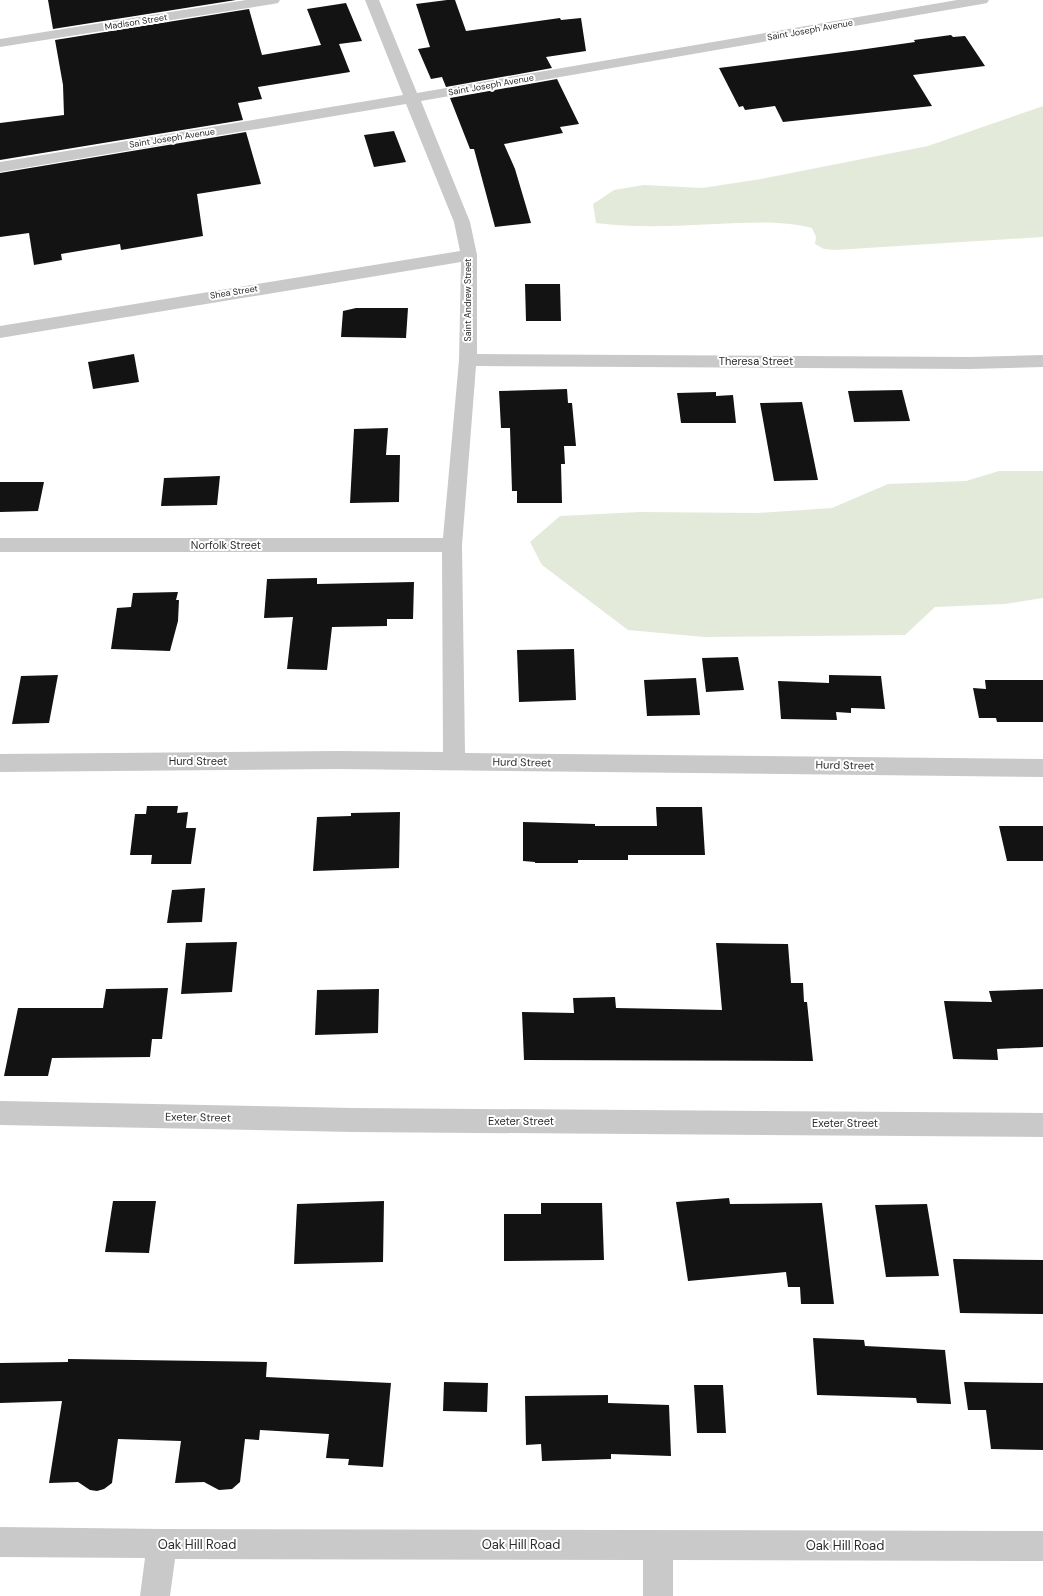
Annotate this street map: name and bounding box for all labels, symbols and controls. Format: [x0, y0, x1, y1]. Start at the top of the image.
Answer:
street label: Madison Street [104, 11, 169, 33]
street label: Saint Joseph Avenue [766, 17, 854, 43]
street label: Saint Joseph Avenue [447, 72, 535, 98]
street label: Saint Joseph Avenue [128, 125, 216, 151]
street label: Saint Andrew Street [462, 258, 474, 342]
street label: Shea Street [209, 282, 259, 302]
street label: Theresa Street [719, 354, 793, 368]
street label: Norfolk Street [191, 538, 261, 552]
street label: Hurd Street [169, 754, 227, 768]
street label: Hurd Street [493, 754, 551, 770]
street label: Hurd Street [816, 757, 874, 773]
street label: Exeter Street [165, 1109, 231, 1125]
street label: Exeter Street [488, 1114, 554, 1128]
street label: Exeter Street [812, 1116, 878, 1130]
street label: Oak Hill Road [158, 1536, 236, 1553]
street label: Oak Hill Road [482, 1536, 560, 1553]
street label: Oak Hill Road [806, 1537, 884, 1554]

